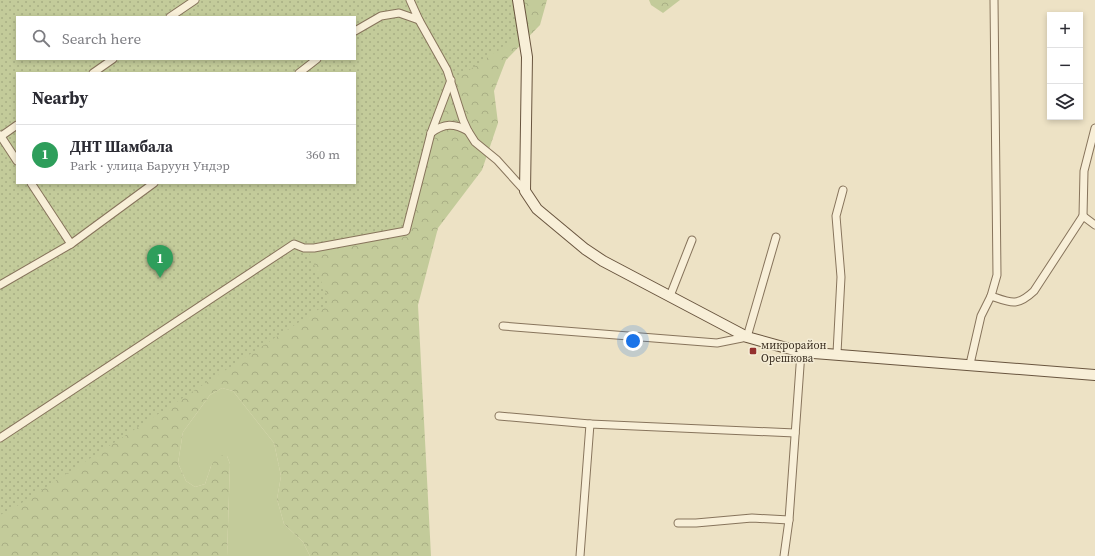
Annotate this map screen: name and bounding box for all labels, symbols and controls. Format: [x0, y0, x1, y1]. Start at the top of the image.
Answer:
map controls [1047, 12, 1083, 120]
button: + [1047, 12, 1083, 48]
search box [16, 16, 356, 60]
icon: search [30, 27, 52, 49]
text: Search here [62, 28, 141, 49]
button: − [1047, 48, 1083, 84]
button: layers [1047, 84, 1083, 120]
text: Nearby [32, 86, 88, 110]
text: ДНТ Шамбала [70, 136, 173, 157]
text: 1 [41, 146, 49, 163]
text: 360 m [306, 146, 340, 163]
text: Park · улица Баруун Ундэр [70, 157, 230, 174]
pin: 1 [147, 245, 173, 278]
your location [623, 331, 643, 351]
place label: микрорайон Орешкова [761, 338, 826, 366]
marker: микрорайон Орешкова [748, 346, 758, 356]

